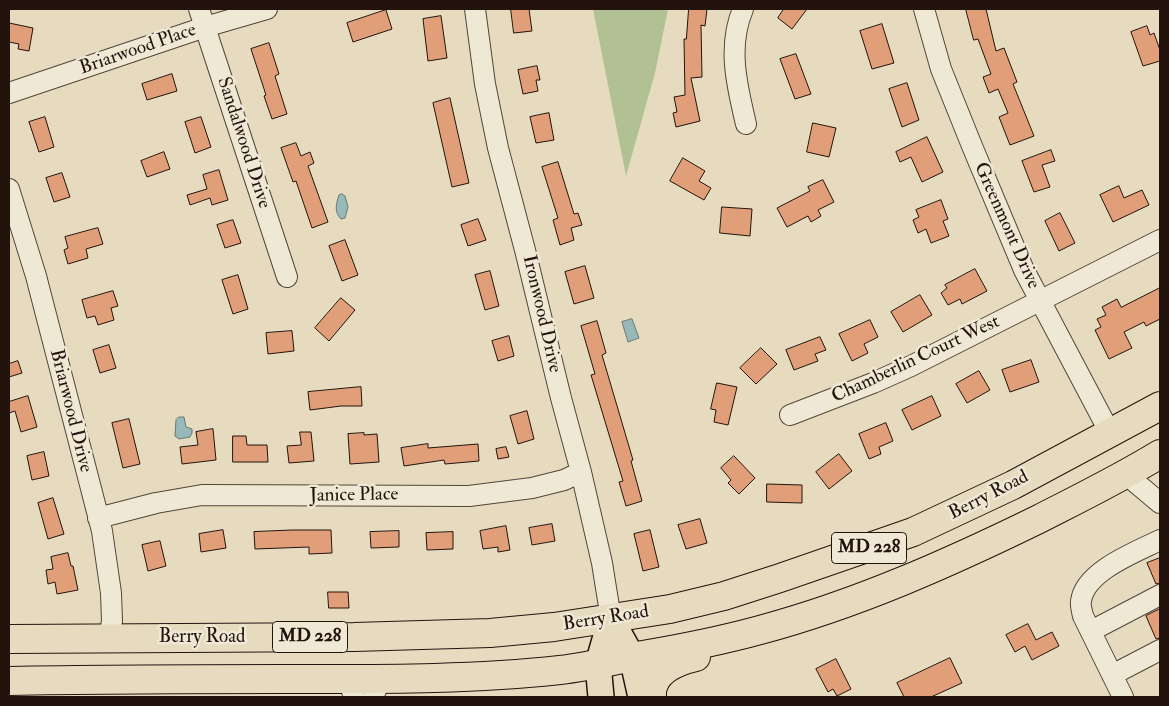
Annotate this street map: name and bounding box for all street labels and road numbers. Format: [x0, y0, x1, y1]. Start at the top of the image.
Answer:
street label: Briarwood Place [77, 19, 199, 81]
street label: Sandalwood Drive [211, 74, 275, 212]
street label: Greenmont Drive [968, 159, 1044, 293]
street label: Ironwood Drive [516, 253, 566, 375]
street label: Chamberlin Court West [828, 311, 1004, 409]
street label: Briarwood Drive [44, 347, 96, 475]
street label: Berry Road [945, 466, 1033, 526]
street label: Janice Place [309, 484, 399, 508]
road number: MD 228 [832, 532, 906, 564]
street label: Berry Road [561, 601, 651, 637]
road number: MD 228 [272, 622, 348, 652]
street label: Berry Road [159, 627, 245, 649]

